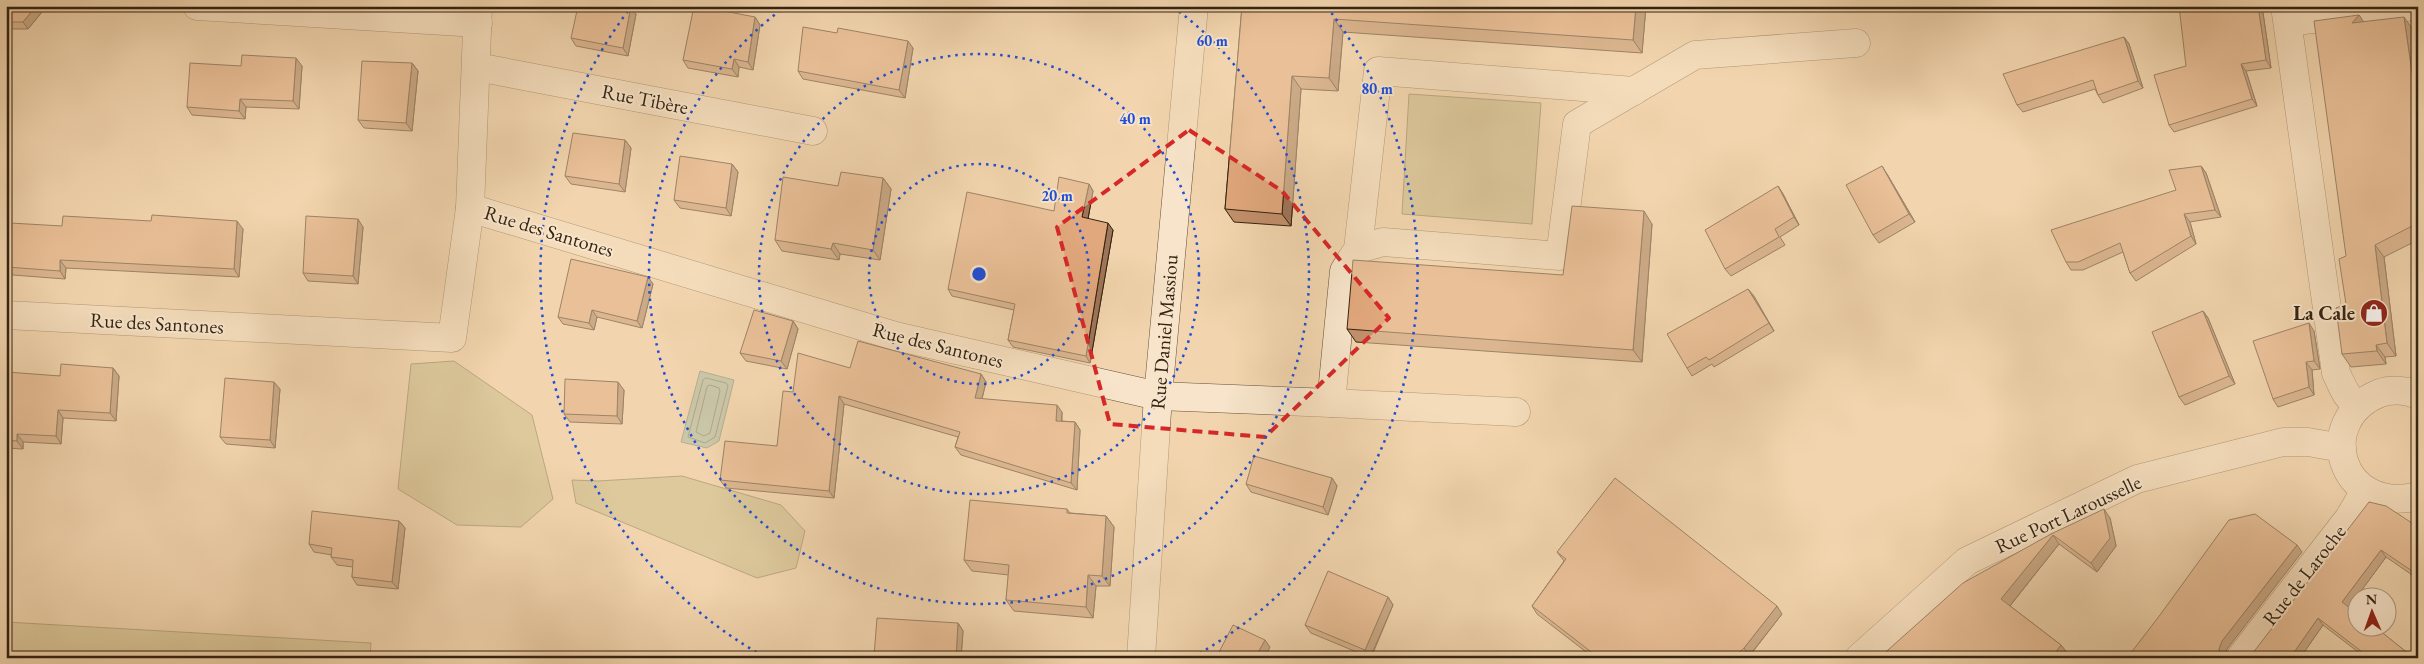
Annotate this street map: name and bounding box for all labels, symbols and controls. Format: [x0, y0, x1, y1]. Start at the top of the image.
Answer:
text: 60 m [1196, 31, 1228, 50]
street label: Rue Tibère [600, 78, 691, 120]
text: 80 m [1361, 79, 1393, 98]
text: 40 m [1119, 109, 1151, 128]
text: 20 m [1041, 186, 1073, 205]
street label: Rue des Santones [481, 199, 617, 263]
street label: Rue Daniel Massiou [1144, 253, 1184, 411]
centre of rings [970, 265, 988, 283]
shop icon: La Cale [2359, 298, 2389, 328]
place label: La Cale [2293, 300, 2355, 326]
street label: Rue des Santones [89, 307, 225, 339]
street label: Rue des Santones [870, 316, 1006, 374]
street label: Rue Port Larousselle [1991, 469, 2145, 559]
street label: Rue de Laroche [2257, 519, 2352, 631]
north arrow [2346, 586, 2396, 636]
text: N [2366, 590, 2378, 608]

